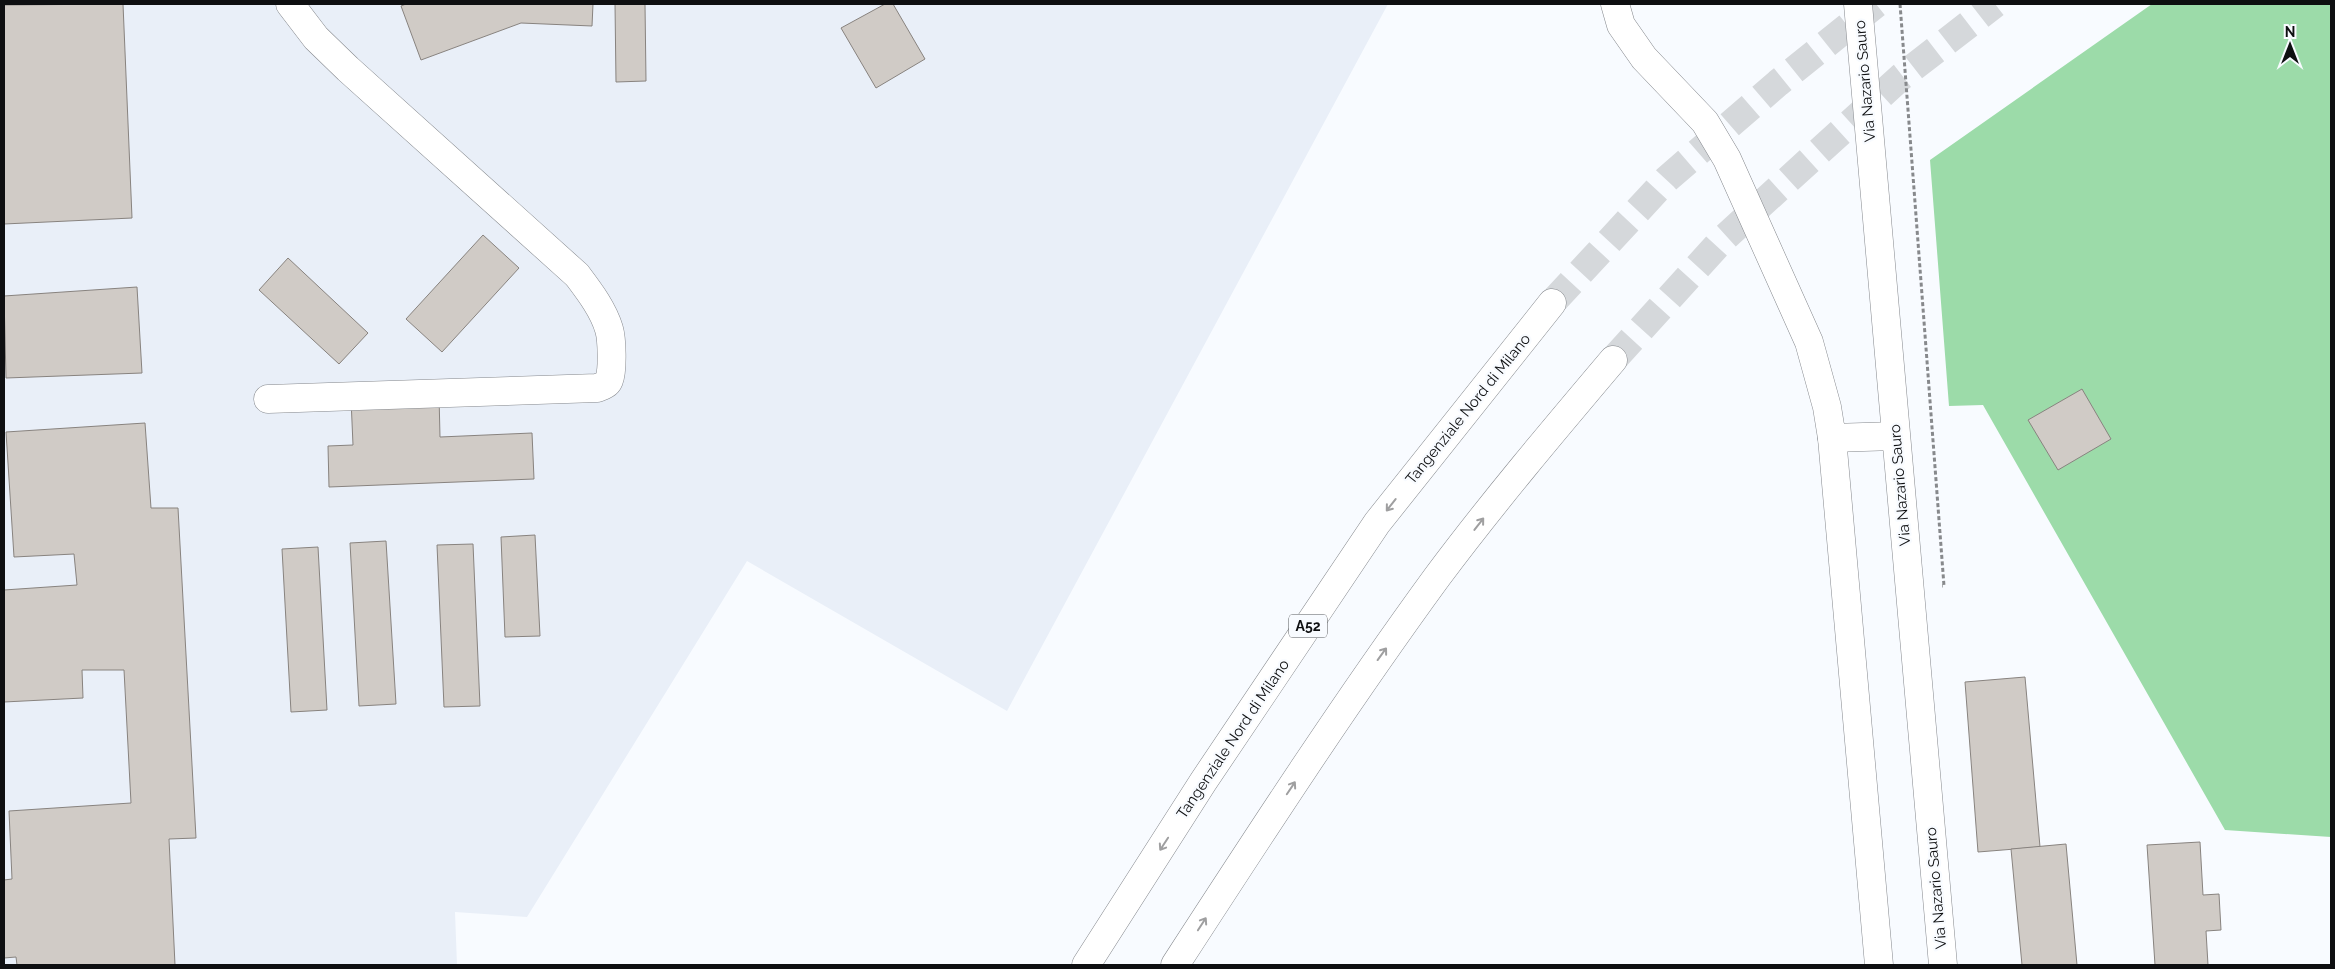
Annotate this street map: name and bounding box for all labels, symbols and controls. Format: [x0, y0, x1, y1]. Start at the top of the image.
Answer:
street label: Via Nazario Sauro [1851, 19, 1879, 143]
north arrow [2265, 20, 2315, 70]
text: N [2285, 24, 2295, 40]
street label: Tangenziale Nord di Milano [1402, 330, 1534, 488]
street label: Via Nazario Sauro [1886, 423, 1914, 547]
one-way arrow [1386, 499, 1397, 512]
one-way arrow [1474, 518, 1485, 531]
road number: A52 [1289, 614, 1327, 638]
one-way arrow [1377, 647, 1387, 661]
street label: Tangenziale Nord di Milano [1173, 656, 1293, 822]
one-way arrow [1286, 782, 1296, 796]
street label: Via Nazario Sauro [1922, 826, 1950, 950]
one-way arrow [1159, 836, 1169, 850]
one-way arrow [1197, 918, 1207, 932]

